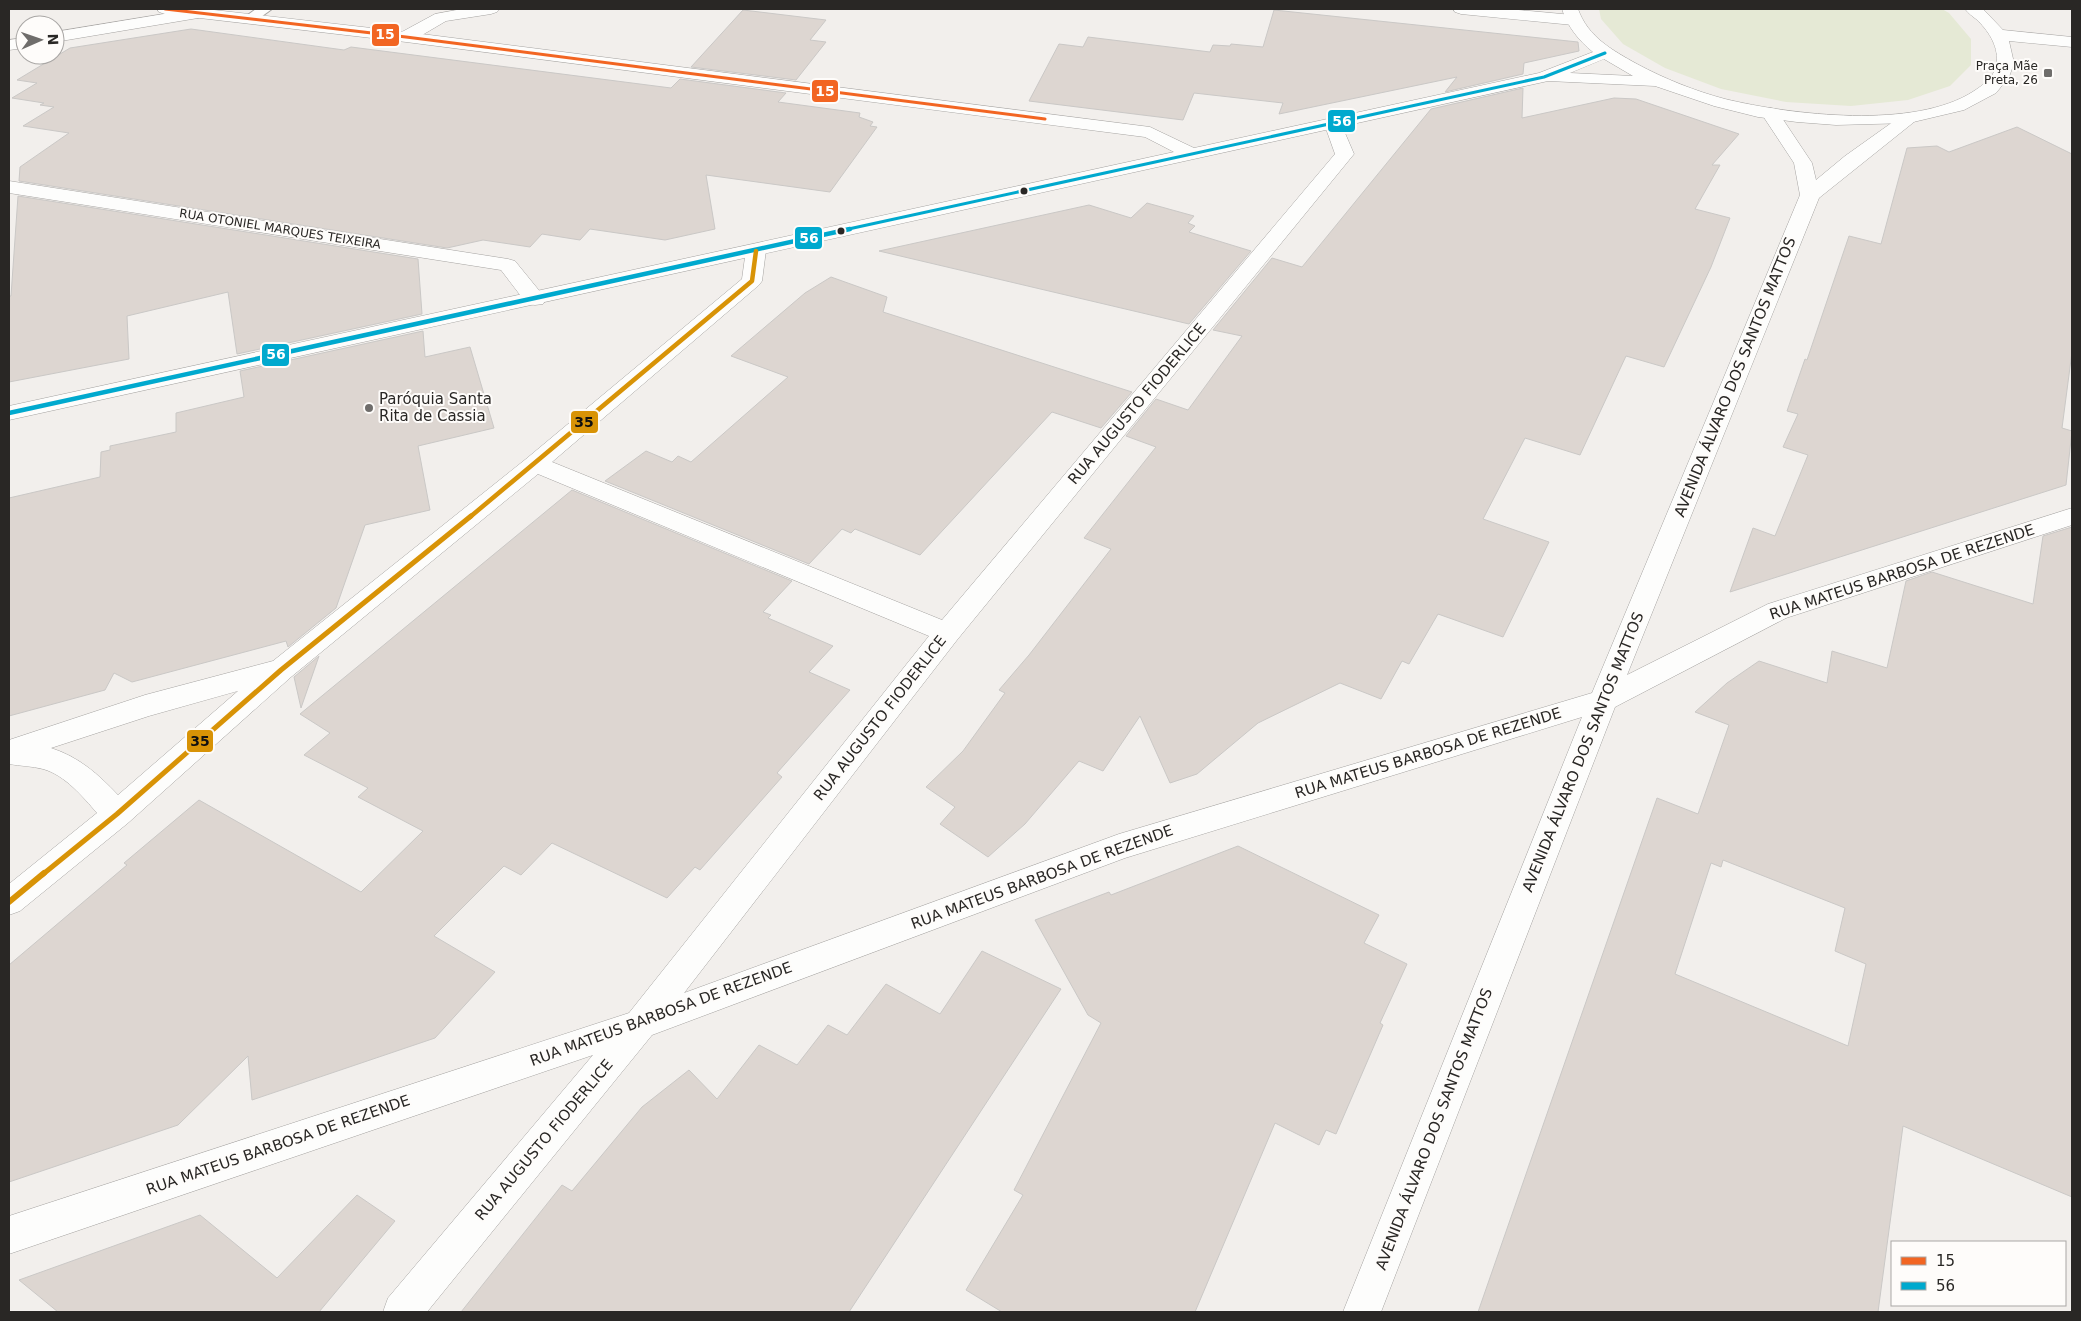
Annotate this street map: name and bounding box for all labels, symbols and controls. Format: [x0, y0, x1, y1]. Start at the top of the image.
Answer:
north arrow [15, 15, 65, 65]
line badge: 15 [371, 23, 400, 47]
text: 15 [375, 26, 395, 42]
text: N [45, 33, 61, 46]
place label: Praça Mãe Preta, 26 [1976, 59, 2038, 87]
marker: Praça Mãe Preta, 26 [2042, 67, 2054, 79]
line badge: 15 [811, 79, 839, 103]
text: 15 [815, 83, 835, 99]
line badge: 56 [1327, 109, 1356, 133]
text: 56 [1332, 113, 1352, 129]
unlabelled marker [1019, 186, 1029, 196]
street label: RUA OTONIEL MARQUES TEIXEIRA [178, 206, 383, 252]
line badge: 56 [794, 226, 823, 250]
unlabelled marker [836, 226, 846, 236]
text: 56 [799, 230, 819, 246]
street label: AVENIDA ÁLVARO DOS SANTOS MATTOS [1670, 234, 1800, 520]
street label: RUA AUGUSTO FIODERLICE [1064, 320, 1210, 488]
line badge: 56 [261, 343, 290, 367]
text: 56 [266, 346, 286, 362]
place label: Paróquia Santa Rita de Cassia [379, 390, 492, 425]
marker: Paróquia Santa Rita de Cassia [363, 402, 375, 414]
line badge: 35 [570, 410, 599, 434]
text: 35 [574, 414, 594, 430]
street label: RUA MATEUS BARBOSA DE REZENDE [1767, 521, 2037, 623]
street label: AVENIDA ÁLVARO DOS SANTOS MATTOS [1518, 609, 1648, 895]
street label: RUA AUGUSTO FIODERLICE [810, 632, 950, 804]
street label: RUA MATEUS BARBOSA DE REZENDE [1293, 704, 1563, 802]
line badge: 35 [186, 729, 214, 753]
text: 35 [190, 733, 210, 749]
street label: RUA MATEUS BARBOSA DE REZENDE [908, 821, 1176, 933]
street label: RUA MATEUS BARBOSA DE REZENDE [527, 958, 795, 1070]
street label: AVENIDA ÁLVARO DOS SANTOS MATTOS [1371, 985, 1496, 1272]
street label: RUA AUGUSTO FIODERLICE [471, 1056, 617, 1224]
street label: RUA MATEUS BARBOSA DE REZENDE [144, 1091, 412, 1199]
legend [1891, 1241, 2066, 1306]
text: 15 [1936, 1252, 1955, 1270]
text: 56 [1936, 1277, 1955, 1295]

